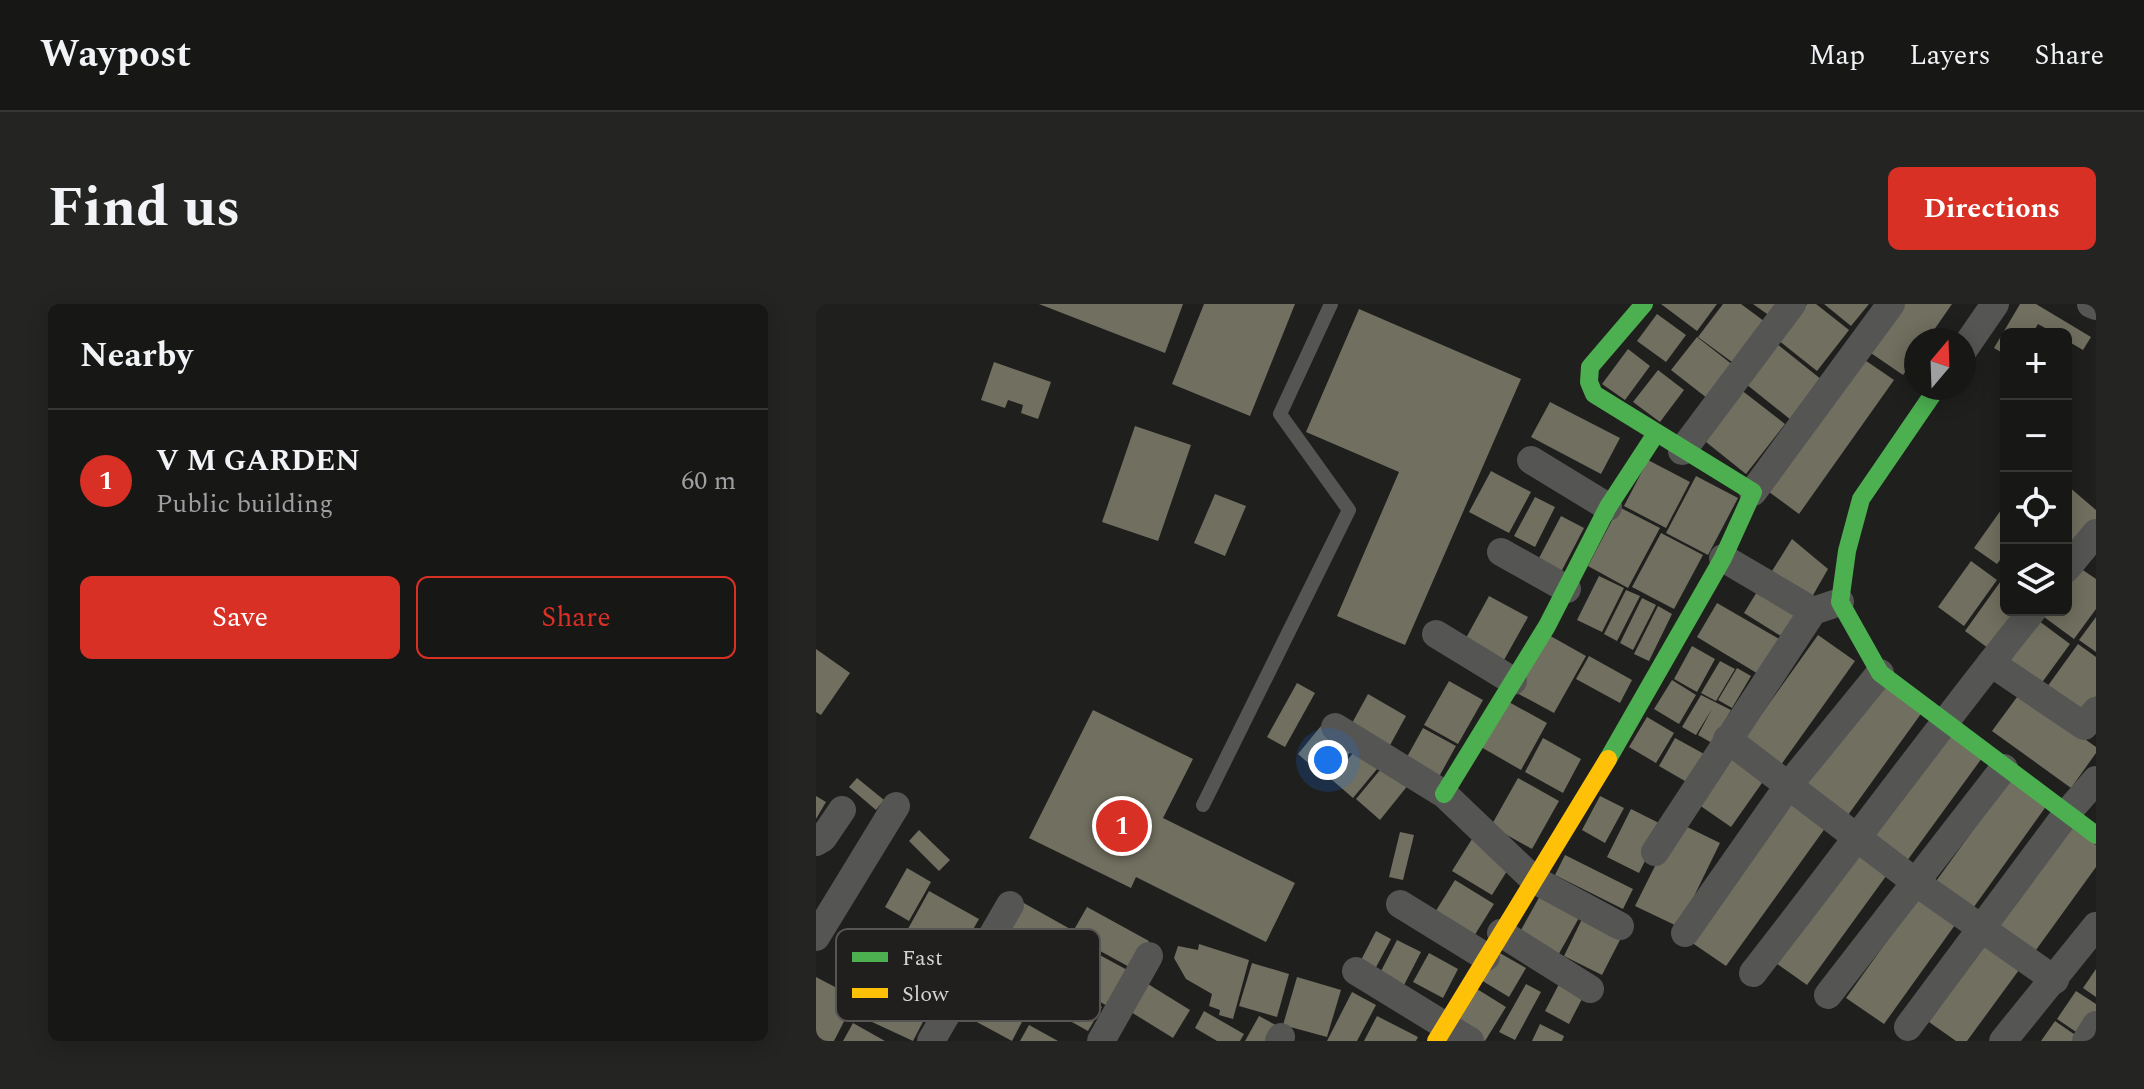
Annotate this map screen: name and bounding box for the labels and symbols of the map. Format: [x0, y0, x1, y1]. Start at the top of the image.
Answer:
north arrow [1904, 328, 1976, 400]
your location [1308, 740, 1348, 780]
pin: 1 [1096, 796, 1148, 856]
legend [836, 929, 1100, 1021]
text: Fast [902, 942, 943, 975]
text: Slow [902, 978, 950, 1011]

